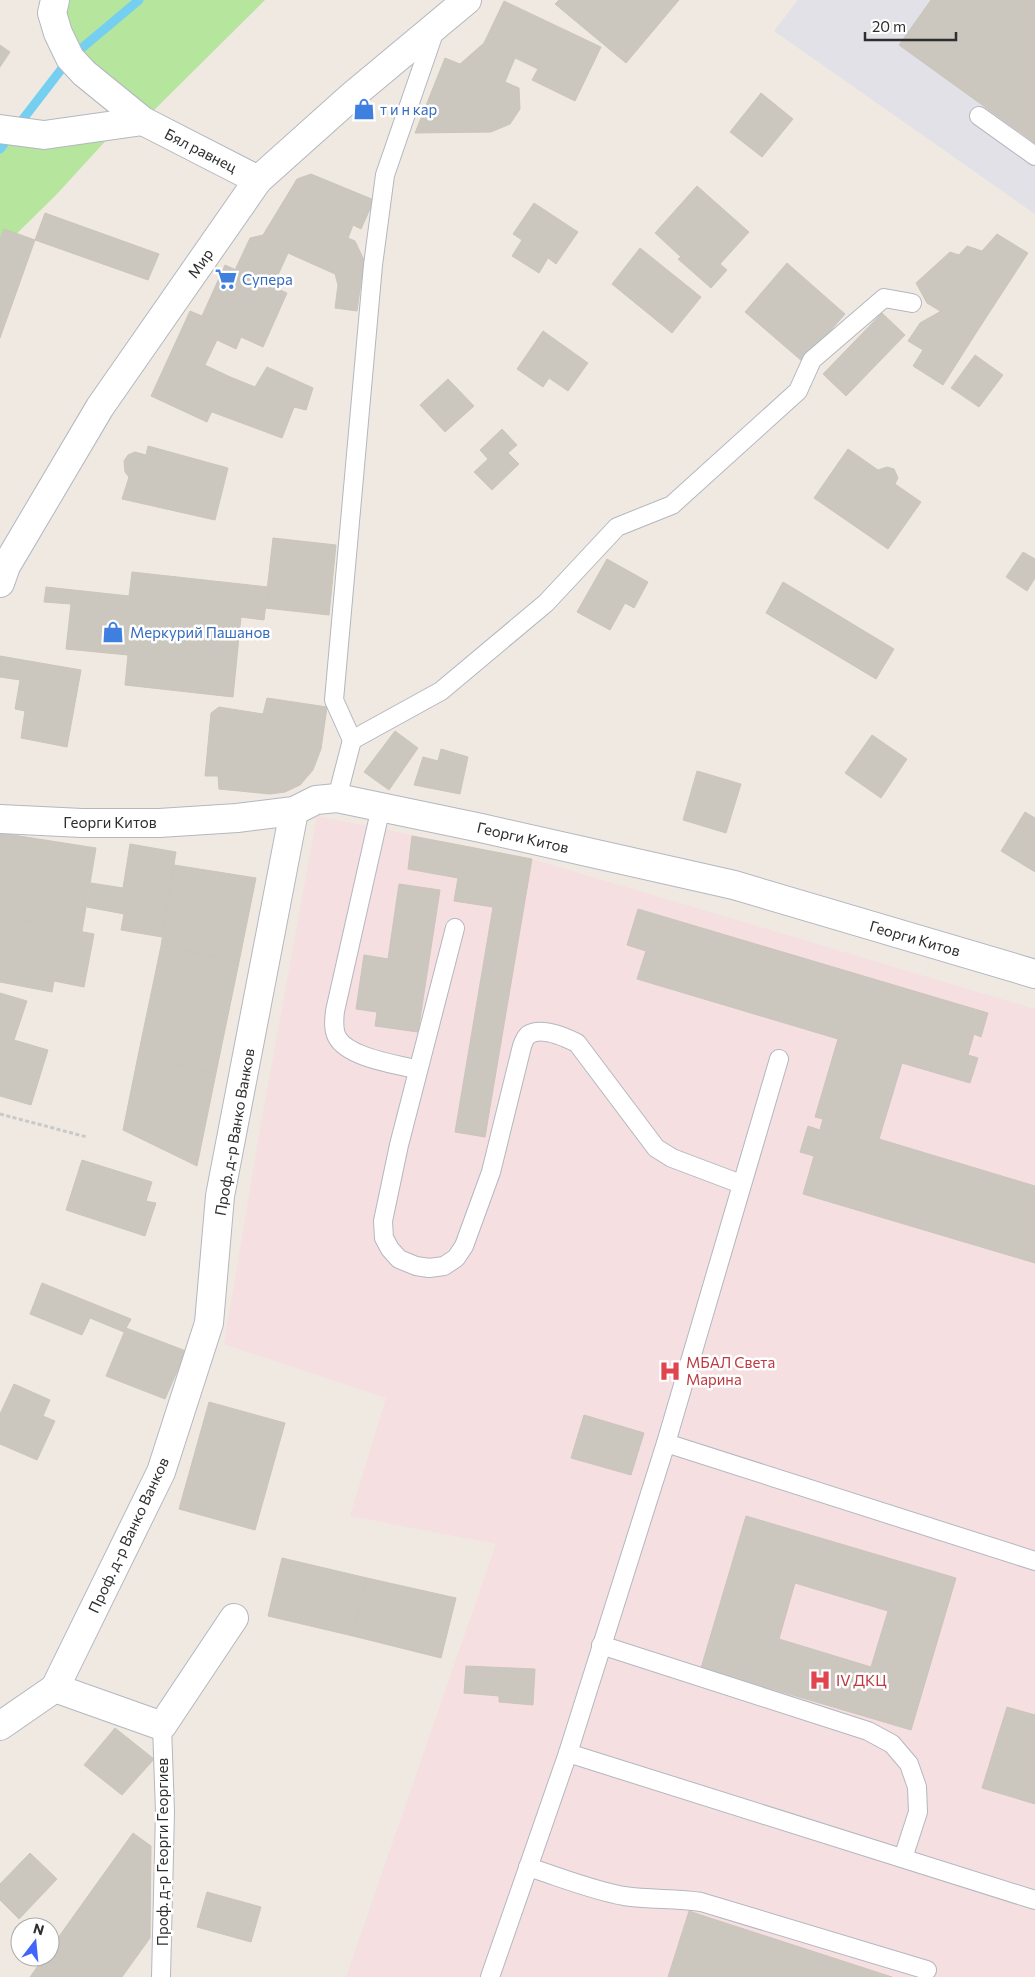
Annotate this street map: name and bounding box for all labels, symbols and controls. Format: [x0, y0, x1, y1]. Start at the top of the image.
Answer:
scale bar [865, 10, 956, 42]
text: 20 m [872, 17, 906, 35]
shop icon: т и н кар [351, 96, 377, 122]
place label: т и н кар [380, 100, 437, 118]
street label: Бял равнец [162, 124, 240, 176]
street label: Мир [184, 245, 216, 281]
supermarket icon: Супера [213, 266, 239, 292]
place label: Супера [242, 270, 293, 288]
shop icon: Меркурий Пашанов [100, 619, 126, 645]
place label: Меркурий Пашанов [130, 623, 270, 641]
street label: Георги Китов [63, 813, 157, 831]
street label: Георги Китов [475, 818, 571, 856]
street label: Георги Китов [868, 916, 962, 960]
street label: Проф. д-р Ванко Ванков [210, 1047, 258, 1217]
place label: МБАЛ Света Марина [686, 1353, 775, 1388]
hospital icon: МБАЛ Света Марина [657, 1358, 683, 1384]
street label: Проф. д-р Ванко Ванков [84, 1454, 172, 1616]
hospital icon: IV ДКЦ [807, 1667, 833, 1693]
place label: IV ДКЦ [836, 1671, 887, 1689]
street label: Проф. д-р Георги Георгиев [153, 1758, 171, 1946]
north arrow [10, 1917, 60, 1967]
text: N [31, 1919, 46, 1939]

